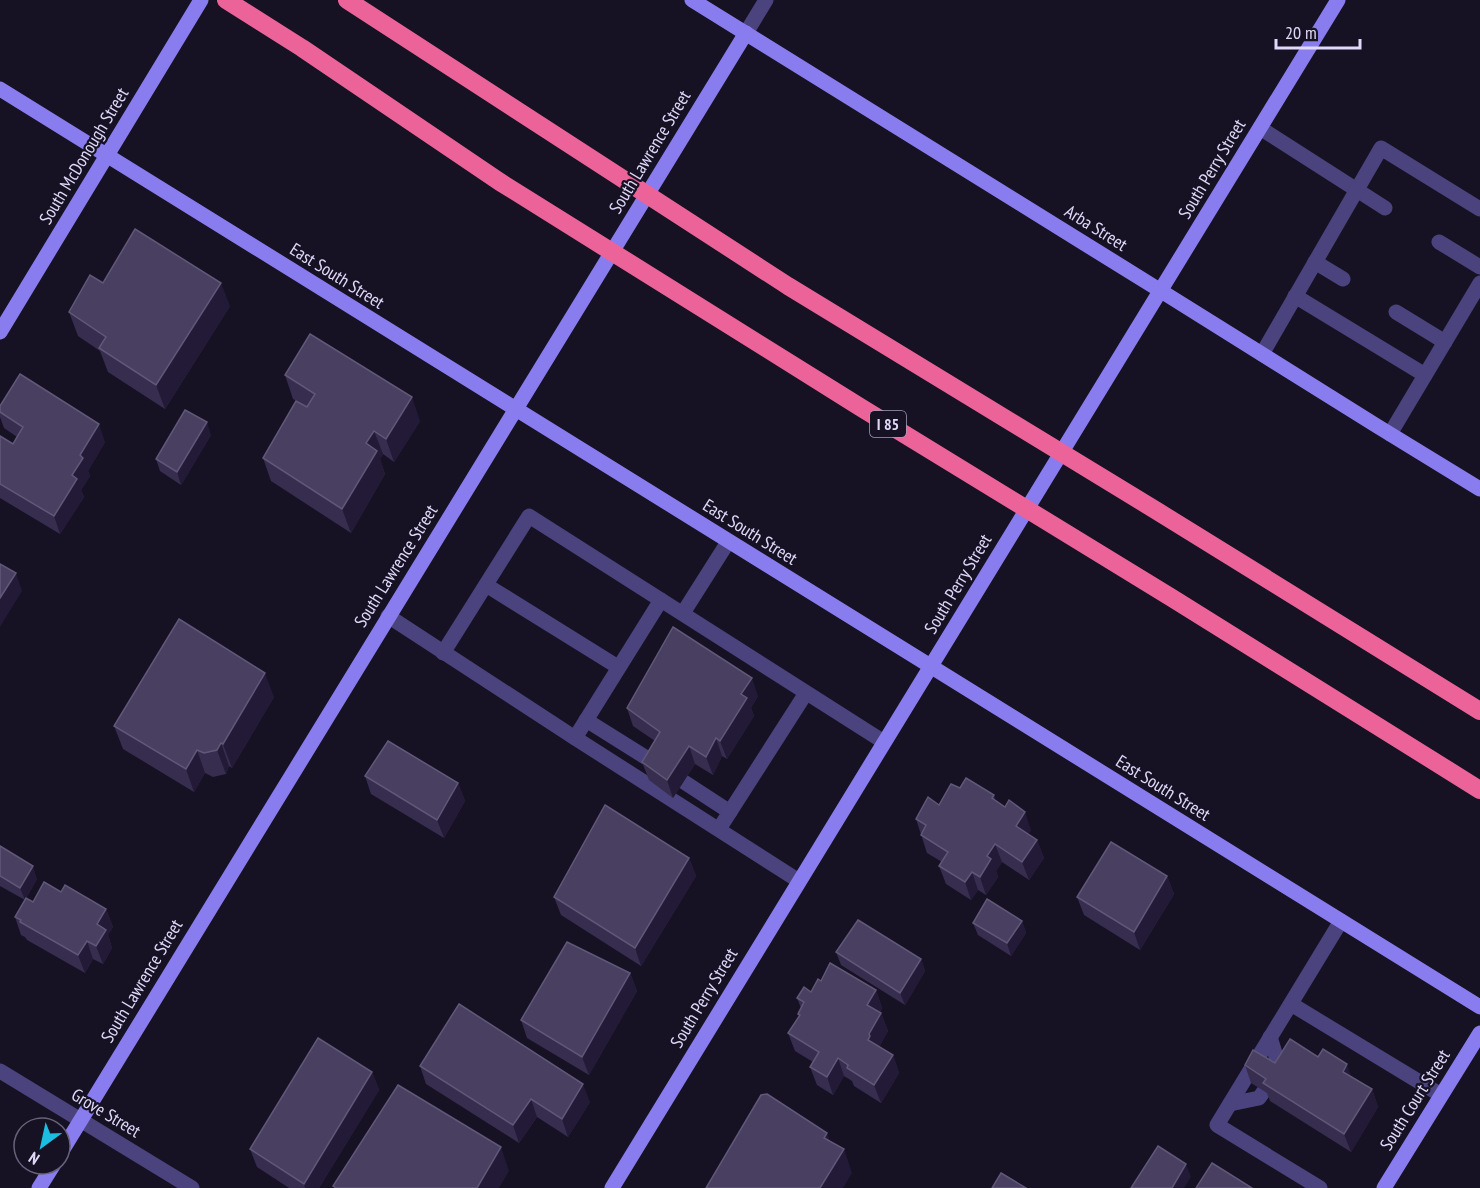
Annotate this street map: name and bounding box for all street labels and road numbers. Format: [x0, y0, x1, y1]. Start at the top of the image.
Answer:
street label: South McDonough Street [34, 83, 133, 228]
street label: South Lawrence Street [604, 86, 695, 218]
street label: South Perry Street [1173, 115, 1250, 223]
street label: Arba Street [1061, 199, 1132, 256]
street label: East South Street [286, 237, 389, 314]
road number: I 85 [870, 411, 906, 437]
street label: East South Street [699, 493, 802, 570]
street label: South Lawrence Street [349, 500, 442, 631]
street label: South Perry Street [919, 530, 996, 638]
street label: East South Street [1112, 749, 1215, 826]
street label: South Lawrence Street [96, 915, 187, 1047]
street label: South Perry Street [665, 944, 742, 1052]
street label: South Court Street [1374, 1045, 1455, 1154]
street label: Grove Street [67, 1083, 145, 1142]

